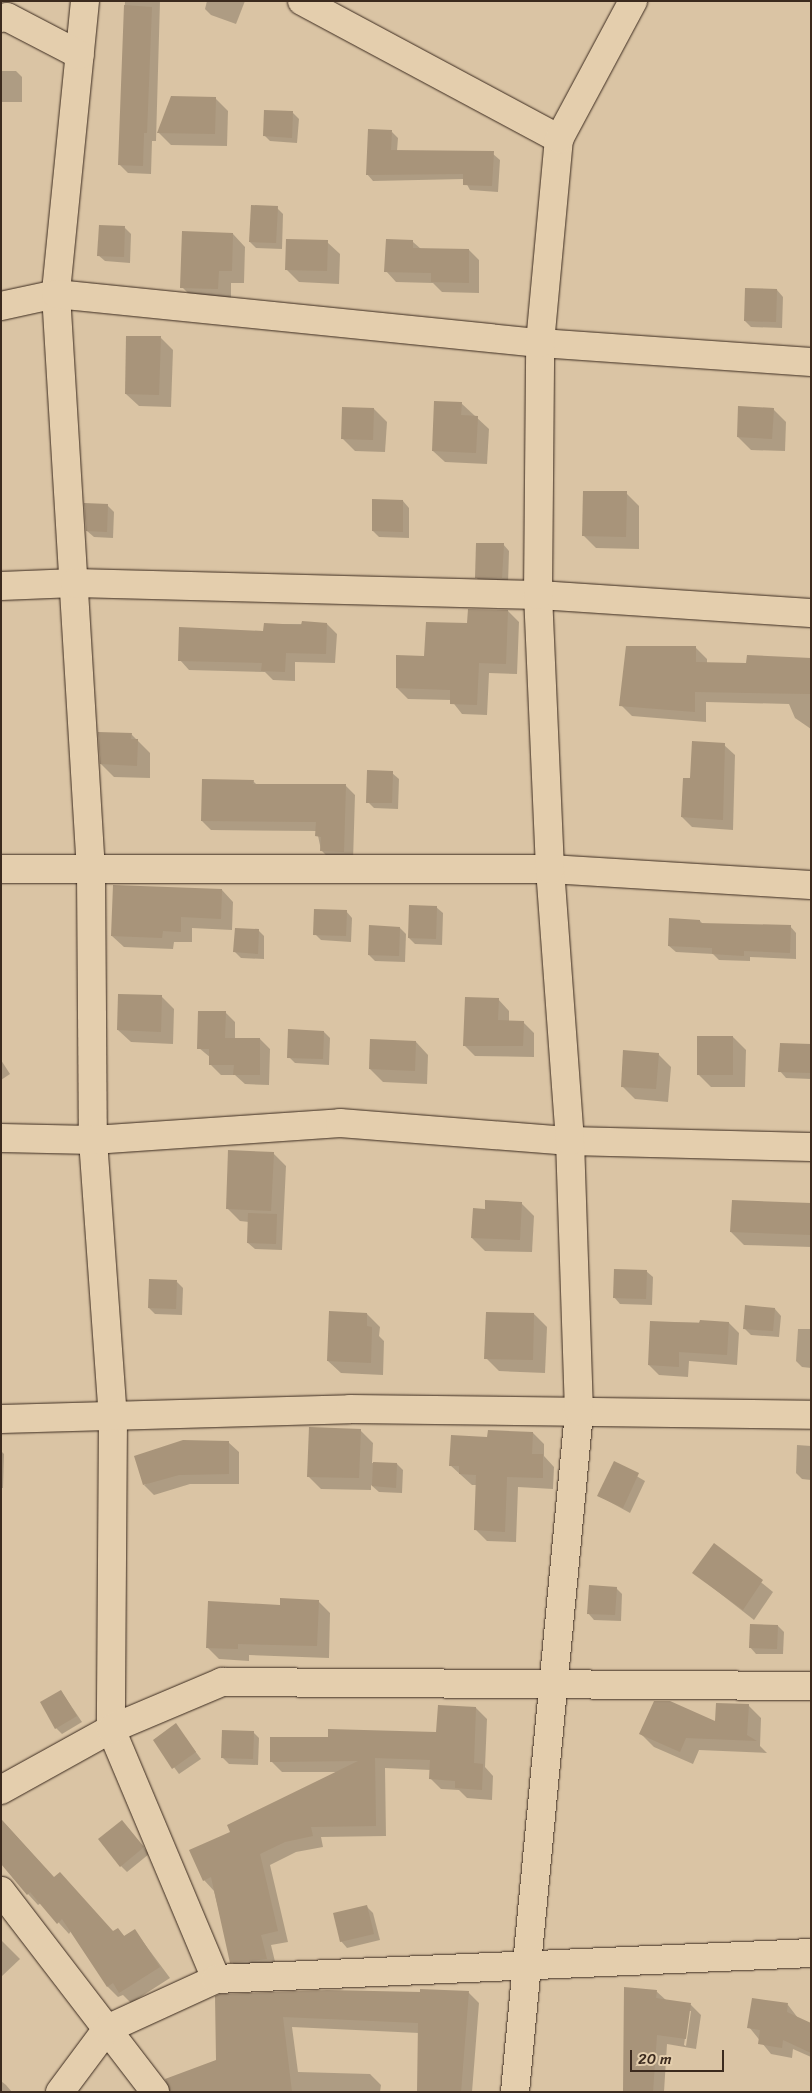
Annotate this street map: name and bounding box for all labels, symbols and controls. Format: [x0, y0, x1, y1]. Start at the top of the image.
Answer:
scale bar [632, 2040, 726, 2072]
text: 20 m [638, 2046, 672, 2072]

